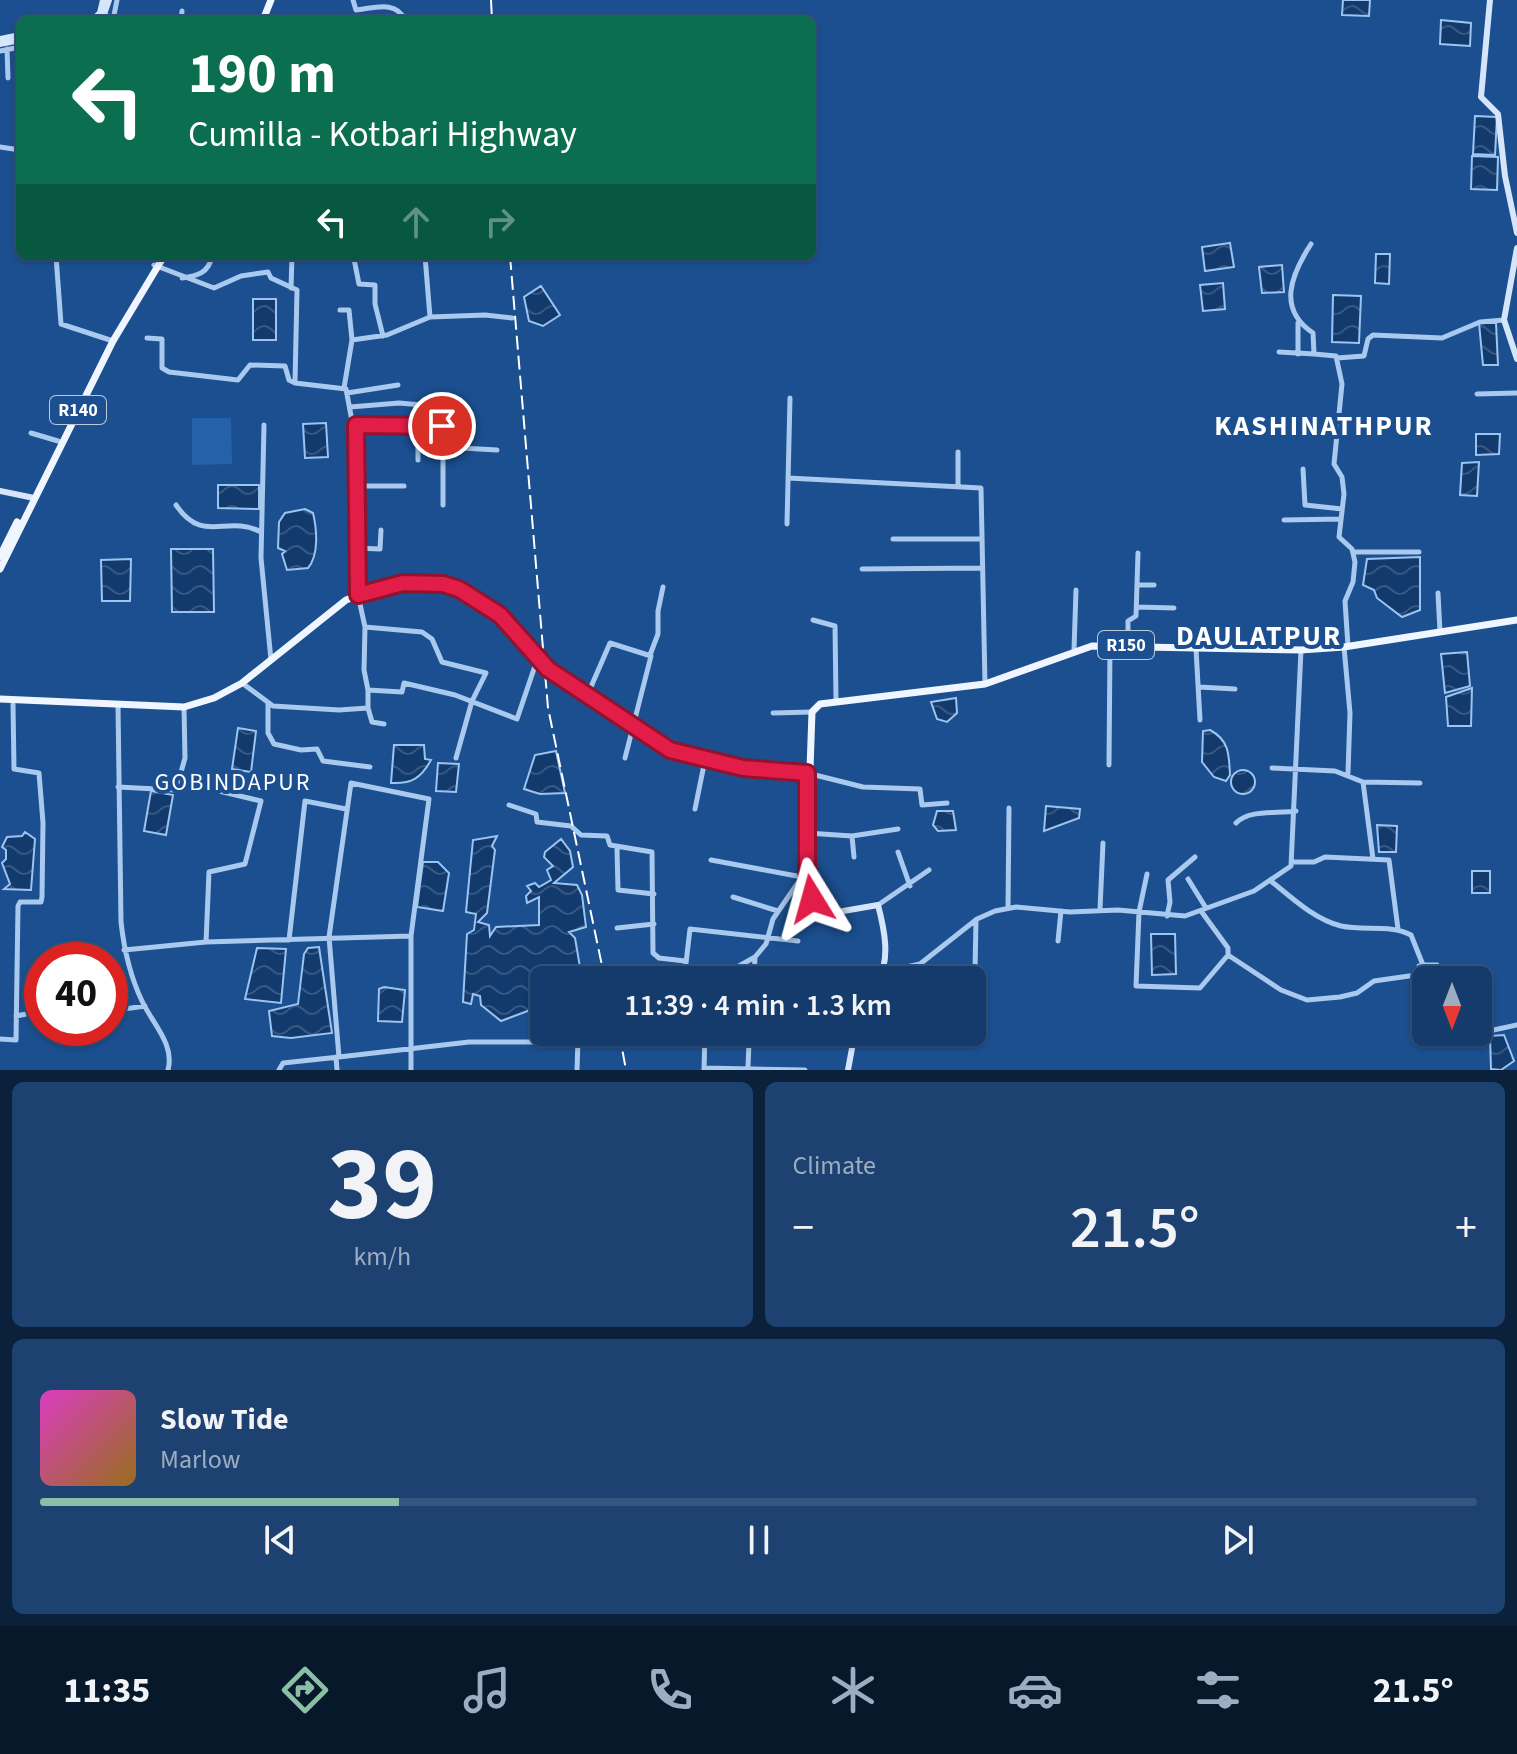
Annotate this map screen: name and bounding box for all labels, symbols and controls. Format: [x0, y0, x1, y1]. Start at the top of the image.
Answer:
text: 190 m [188, 35, 336, 114]
icon: left [56, 48, 160, 152]
text: Cumilla - Kotbari Highway [188, 109, 577, 160]
icon: left [310, 200, 354, 244]
icon: ahead [394, 200, 438, 244]
icon: right [478, 200, 522, 244]
pin [408, 392, 476, 460]
road number: R140 [50, 396, 106, 424]
icon: arrive [420, 404, 464, 448]
district label: KASHINATHPUR [1214, 406, 1434, 446]
district label: DAULATPUR [1176, 616, 1342, 656]
road number: R150 [1098, 631, 1154, 659]
district label: GOBINDAPUR [155, 765, 311, 800]
position arrow [770, 857, 854, 941]
speed limit sign: 40 [24, 942, 128, 1046]
north arrow [1412, 966, 1492, 1046]
map controls [1412, 966, 1492, 1046]
text: 11:39 · 4 min · 1.3 km [624, 984, 892, 1027]
text: 39 [327, 1112, 437, 1260]
text: Climate [793, 1147, 876, 1184]
text: 21.5° [1070, 1186, 1200, 1271]
text: − [793, 1197, 814, 1260]
text: + [1455, 1197, 1477, 1260]
text: km/h [353, 1238, 411, 1275]
text: Slow Tide [160, 1398, 289, 1441]
text: Marlow [160, 1441, 240, 1478]
icon: previous [258, 1518, 302, 1562]
icon: pause [737, 1518, 781, 1562]
icon: next [1216, 1518, 1260, 1562]
icon: directions [277, 1662, 333, 1718]
icon: music [459, 1662, 515, 1718]
icon: phone [642, 1662, 698, 1718]
icon: climate [825, 1662, 881, 1718]
icon: car [1007, 1662, 1063, 1718]
icon: filters [1190, 1662, 1246, 1718]
text: 11:35 [63, 1665, 150, 1716]
text: 21.5° [1373, 1665, 1454, 1716]

